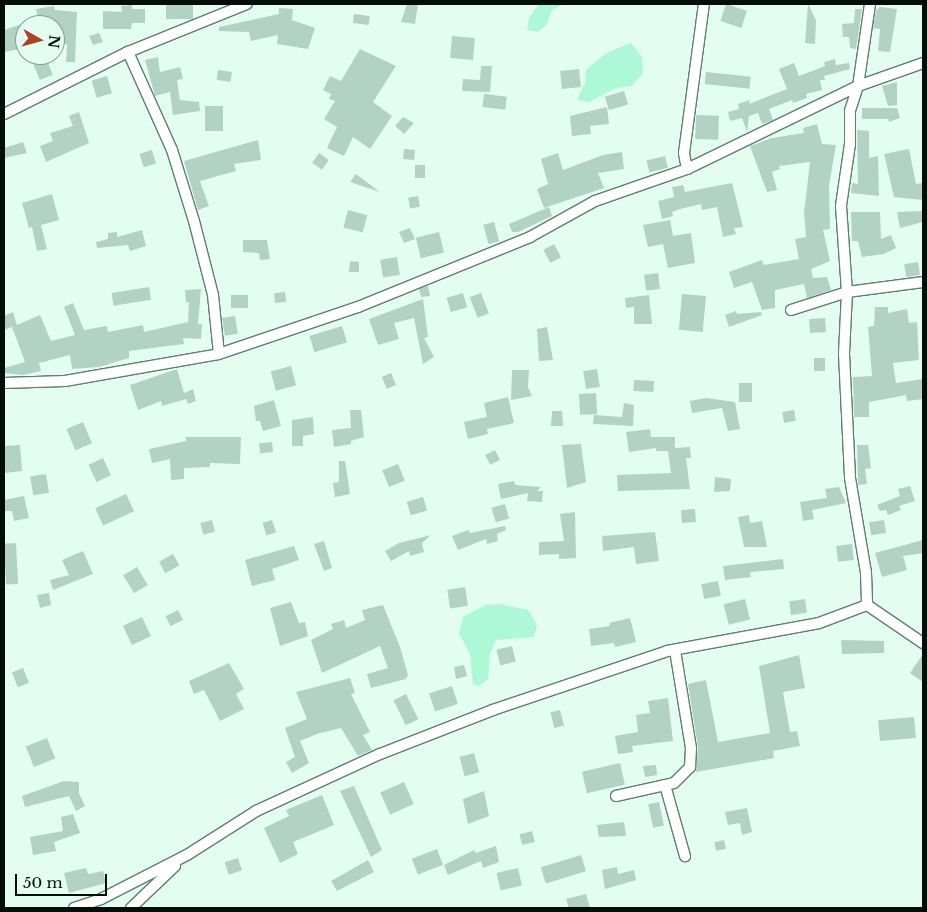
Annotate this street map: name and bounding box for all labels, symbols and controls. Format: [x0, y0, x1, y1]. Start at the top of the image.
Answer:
north arrow [15, 15, 65, 65]
text: N [44, 34, 64, 49]
scale bar [18, 864, 110, 896]
text: 50 m [23, 873, 63, 892]

